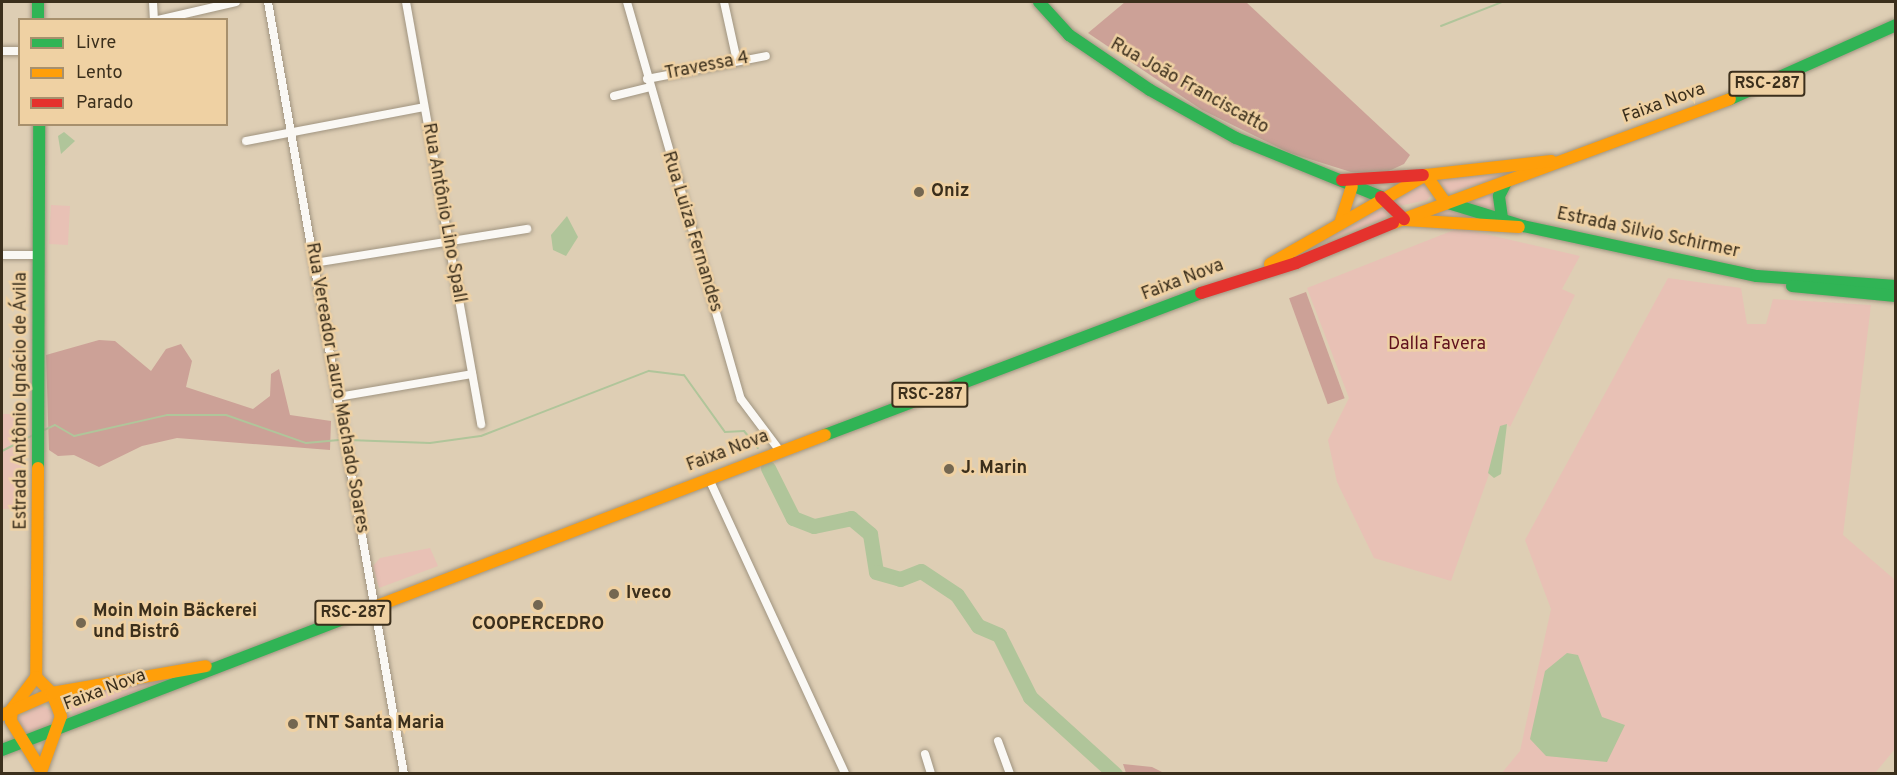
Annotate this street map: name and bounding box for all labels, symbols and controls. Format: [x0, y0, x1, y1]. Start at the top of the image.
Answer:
legend [18, 18, 228, 126]
text: Livre [76, 32, 116, 55]
street label: Rua João Franciscatto [1106, 34, 1272, 140]
street label: Travessa 4 [663, 48, 751, 86]
text: Lento [76, 62, 122, 85]
road number: RSC-287 [1728, 71, 1806, 97]
street label: Faixa Nova [1620, 79, 1708, 129]
text: Parado [76, 92, 133, 115]
street label: Rua Antônio Lino Spall [416, 121, 470, 305]
street label: Rua Luiza Fernandes [656, 149, 726, 315]
place label: Oniz [931, 181, 970, 203]
marker: Oniz [912, 185, 926, 199]
street label: Estrada Silvio Schirmer [1554, 204, 1742, 264]
street label: Rua Vereador Lauro Machado Soares [300, 241, 372, 535]
street label: Faixa Nova [1139, 255, 1227, 307]
street label: Estrada Antônio Ignácio de Ávila [11, 271, 33, 531]
park label: Dalla Favera [1388, 334, 1486, 356]
road number: RSC-287 [891, 382, 969, 408]
street label: Faixa Nova [684, 426, 772, 478]
place label: J. Marin [961, 458, 1027, 480]
marker: J. Marin [942, 462, 956, 476]
place label: Iveco [626, 583, 671, 605]
marker: Iveco [607, 587, 621, 601]
marker: COOPERCEDRO [531, 598, 545, 612]
road number: RSC-287 [314, 600, 392, 626]
place label: Moin Moin Bäckerei und Bistrô [93, 602, 257, 644]
place label: COOPERCEDRO [472, 614, 604, 636]
marker: Moin Moin Bäckerei und Bistrô [74, 616, 88, 630]
street label: Faixa Nova [61, 665, 149, 717]
place label: TNT Santa Maria [305, 713, 444, 735]
marker: TNT Santa Maria [286, 717, 300, 731]

